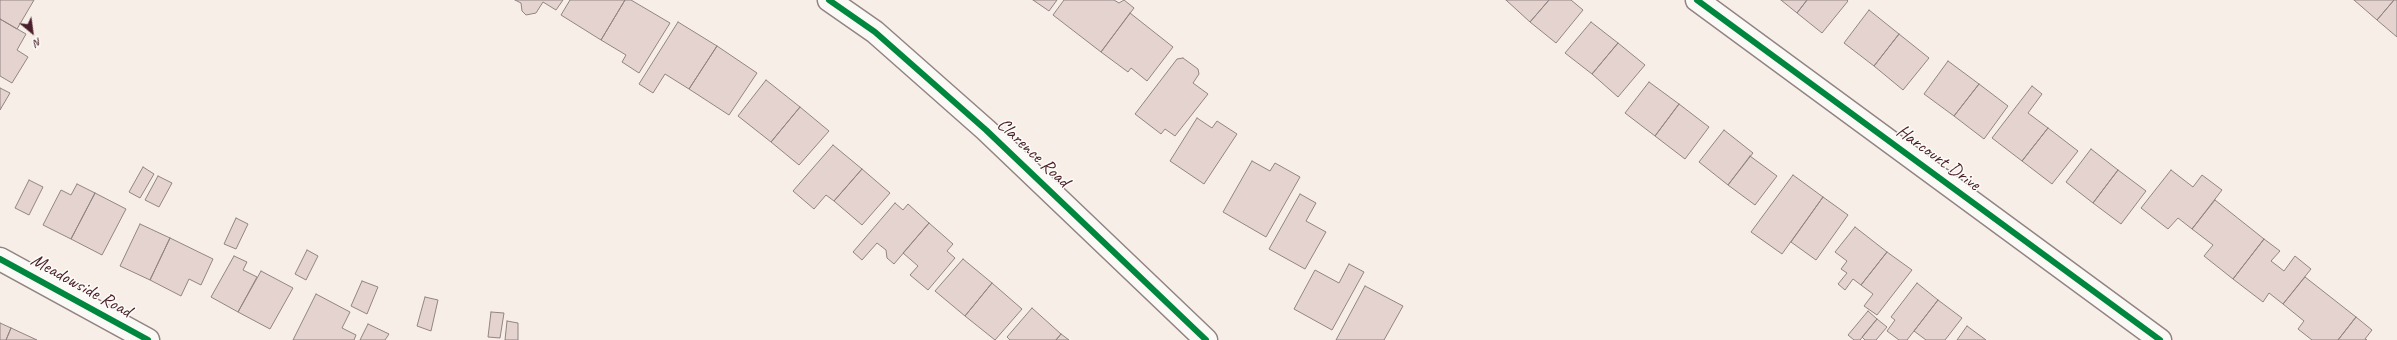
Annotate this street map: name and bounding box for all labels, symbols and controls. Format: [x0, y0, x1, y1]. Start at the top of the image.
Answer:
north arrow [12, 12, 52, 52]
text: N [31, 35, 44, 50]
street label: Clarence Road [992, 113, 1074, 193]
street label: Harcourt Drive [1892, 120, 1984, 196]
street label: Meadowside Road [27, 249, 135, 323]

